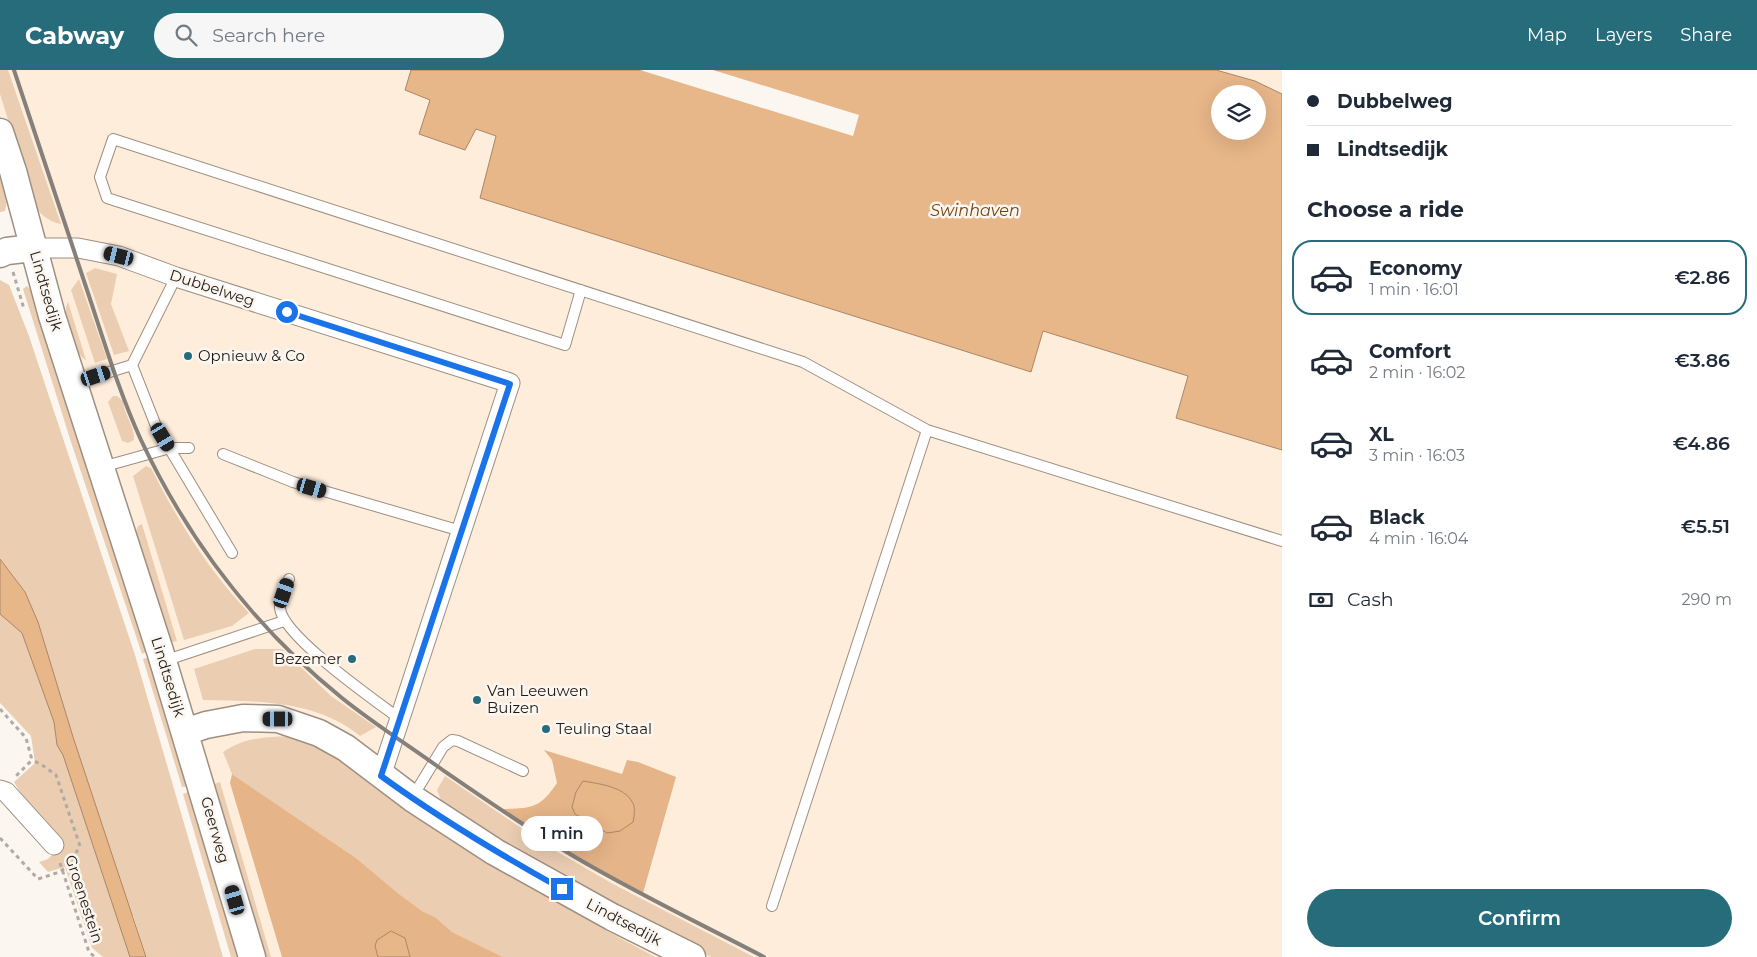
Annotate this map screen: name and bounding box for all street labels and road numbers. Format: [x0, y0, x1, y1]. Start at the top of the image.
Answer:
street label: Lindtsedijk [26, 248, 67, 333]
street label: Dubbelweg [167, 265, 257, 310]
street label: Lindtsedijk [147, 634, 190, 719]
street label: Geerweg [197, 794, 234, 865]
street label: Groenestein [61, 852, 108, 945]
street label: Lindtsedijk [583, 894, 665, 949]

